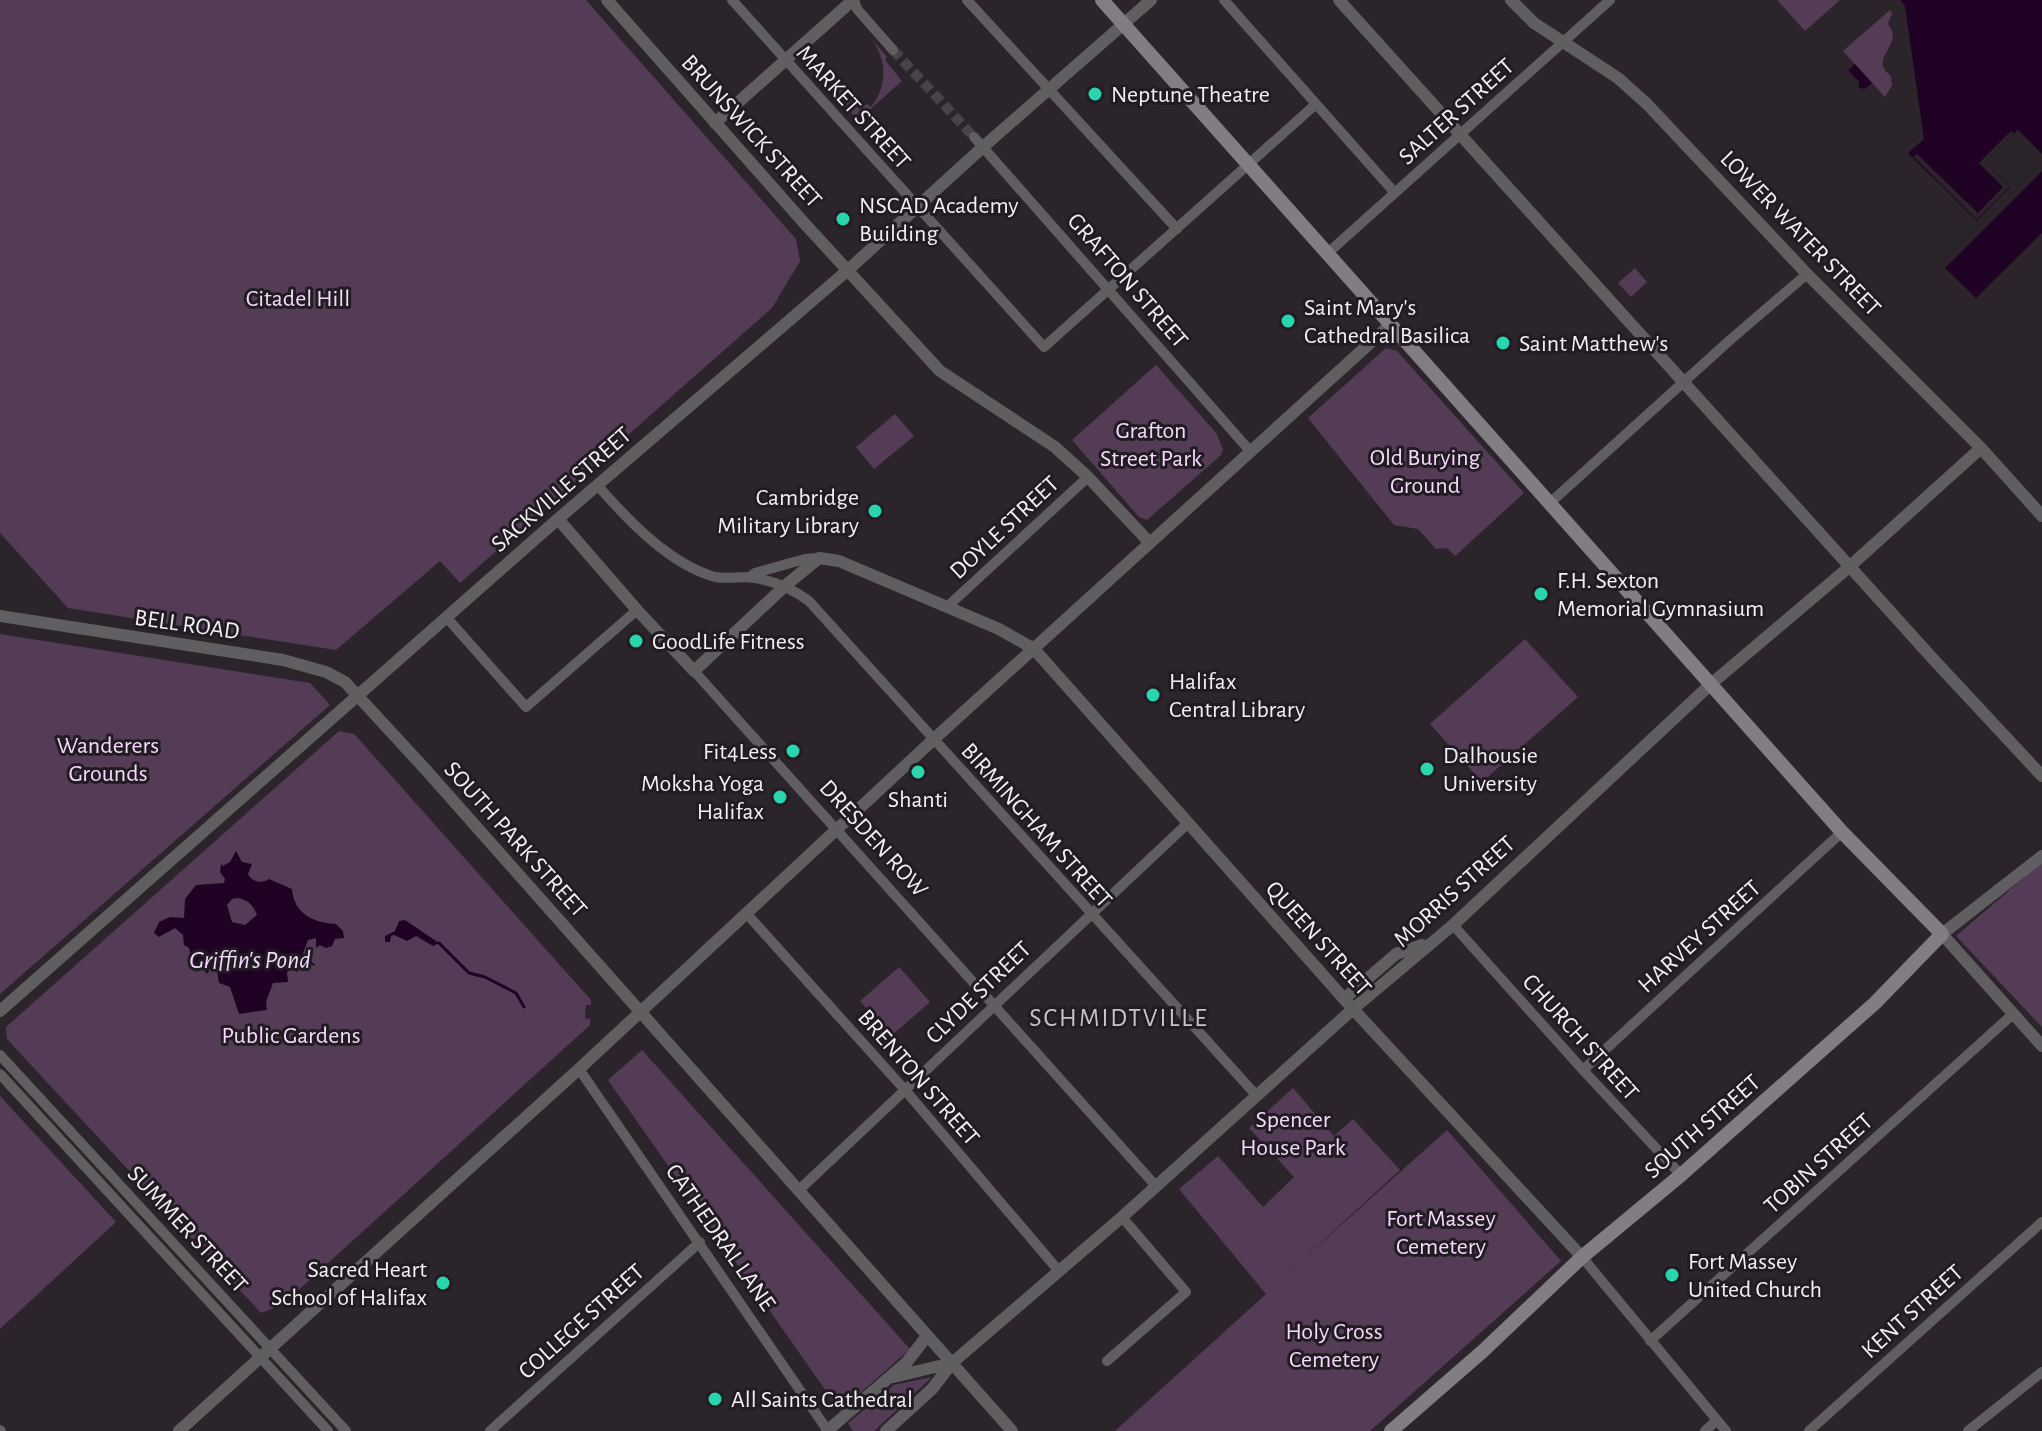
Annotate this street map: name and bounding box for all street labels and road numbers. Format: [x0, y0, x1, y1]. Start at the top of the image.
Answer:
street label: MARKET STREET [792, 41, 915, 174]
street label: BRUNSWICK STREET [677, 51, 826, 213]
street label: SALTER STREET [1395, 54, 1519, 169]
street label: LOWER WATER STREET [1715, 146, 1885, 321]
street label: GRAFTON STREET [1062, 209, 1192, 353]
street label: SACKVILLE STREET [487, 423, 636, 557]
street label: DOYLE STREET [946, 471, 1064, 584]
street label: BELL ROAD [133, 606, 241, 644]
street label: BIRMINGHAM STREET [956, 739, 1116, 913]
street label: SOUTH PARK STREET [439, 757, 591, 922]
street label: DRESDEN ROW [815, 775, 932, 902]
street label: MORRIS STREET [1390, 831, 1520, 952]
street label: HARVEY STREET [1634, 876, 1766, 998]
street label: QUEEN STREET [1261, 877, 1376, 1001]
street label: CLYDE STREET [921, 937, 1036, 1049]
street label: CHURCH STREET [1518, 970, 1643, 1106]
street label: BRENTON STREET [853, 1005, 984, 1150]
street label: SOUTH STREET [1640, 1070, 1765, 1183]
street label: TOBIN STREET [1760, 1109, 1878, 1218]
street label: CATHEDRAL LANE [661, 1160, 780, 1316]
street label: SUMMER STREET [123, 1162, 252, 1298]
street label: COLLEGE STREET [514, 1259, 649, 1384]
street label: KENT STREET [1857, 1260, 1968, 1363]

